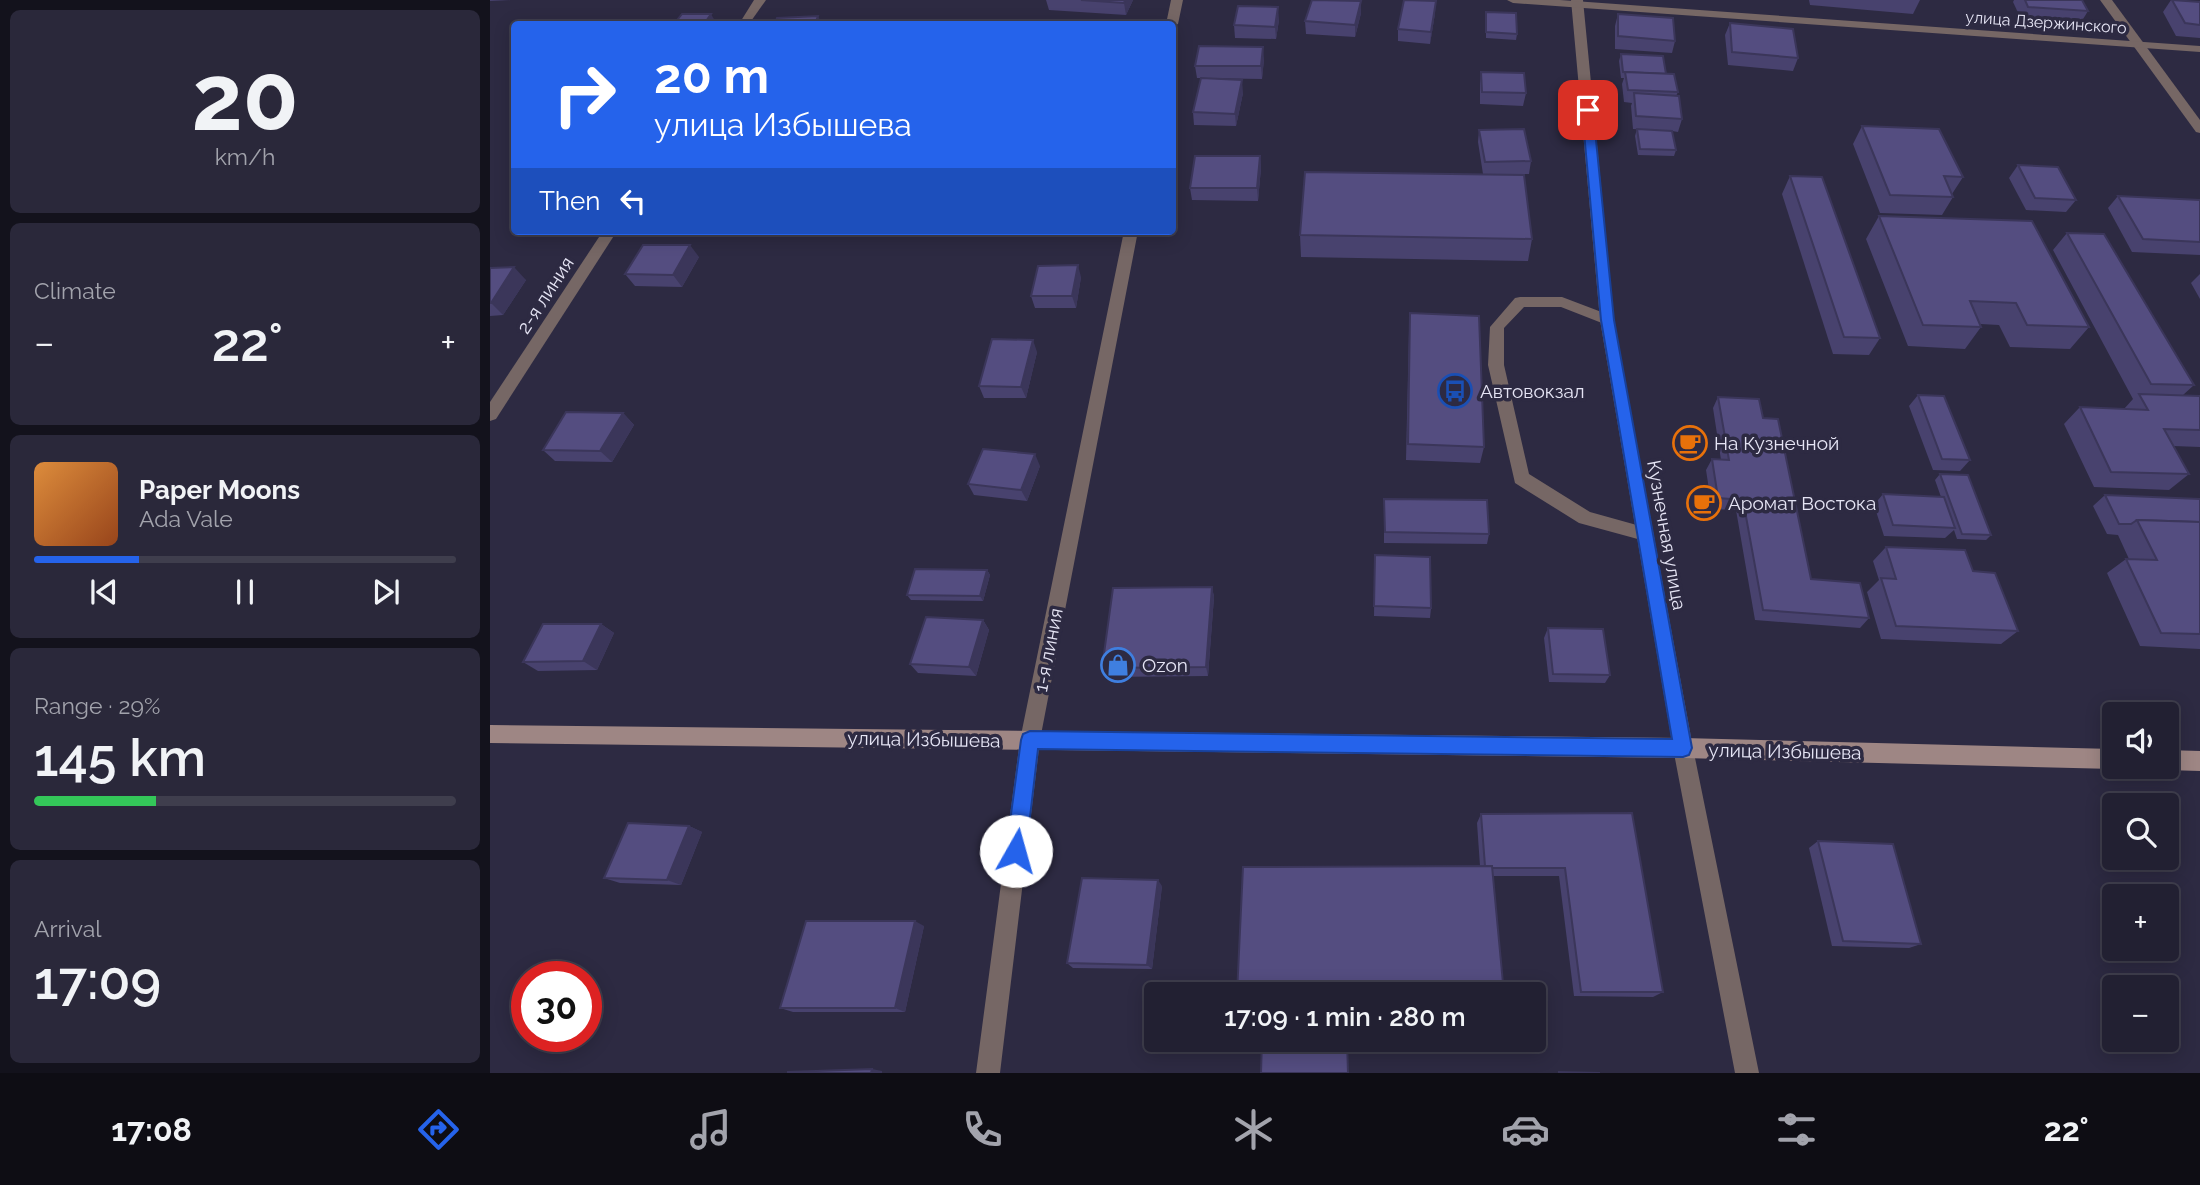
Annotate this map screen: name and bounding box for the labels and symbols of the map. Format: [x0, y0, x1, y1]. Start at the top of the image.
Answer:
street label: улица Дзержинского [1965, 7, 2127, 38]
pin [1558, 80, 1618, 140]
street label: 2-я линия [512, 253, 578, 337]
bus stop icon: Автовокзал [1436, 372, 1474, 410]
place label: Автовокзал [1480, 380, 1585, 402]
cafe icon: На Кузнечной [1671, 424, 1709, 462]
place label: На Кузнечной [1714, 432, 1839, 454]
street label: Кузнечная улица [1643, 458, 1691, 612]
cafe icon: Аромат Востока [1685, 484, 1723, 522]
place label: Аромат Востока [1728, 492, 1876, 514]
street label: 1-я линия [1029, 606, 1067, 694]
shop icon: Ozon [1099, 646, 1137, 684]
place label: Ozon [1142, 654, 1188, 676]
street label: улица Избышева [847, 727, 1001, 751]
street label: улица Избышева [1708, 739, 1862, 763]
position arrow [979, 814, 1053, 888]
speed limit sign: 30 [511, 961, 602, 1052]

